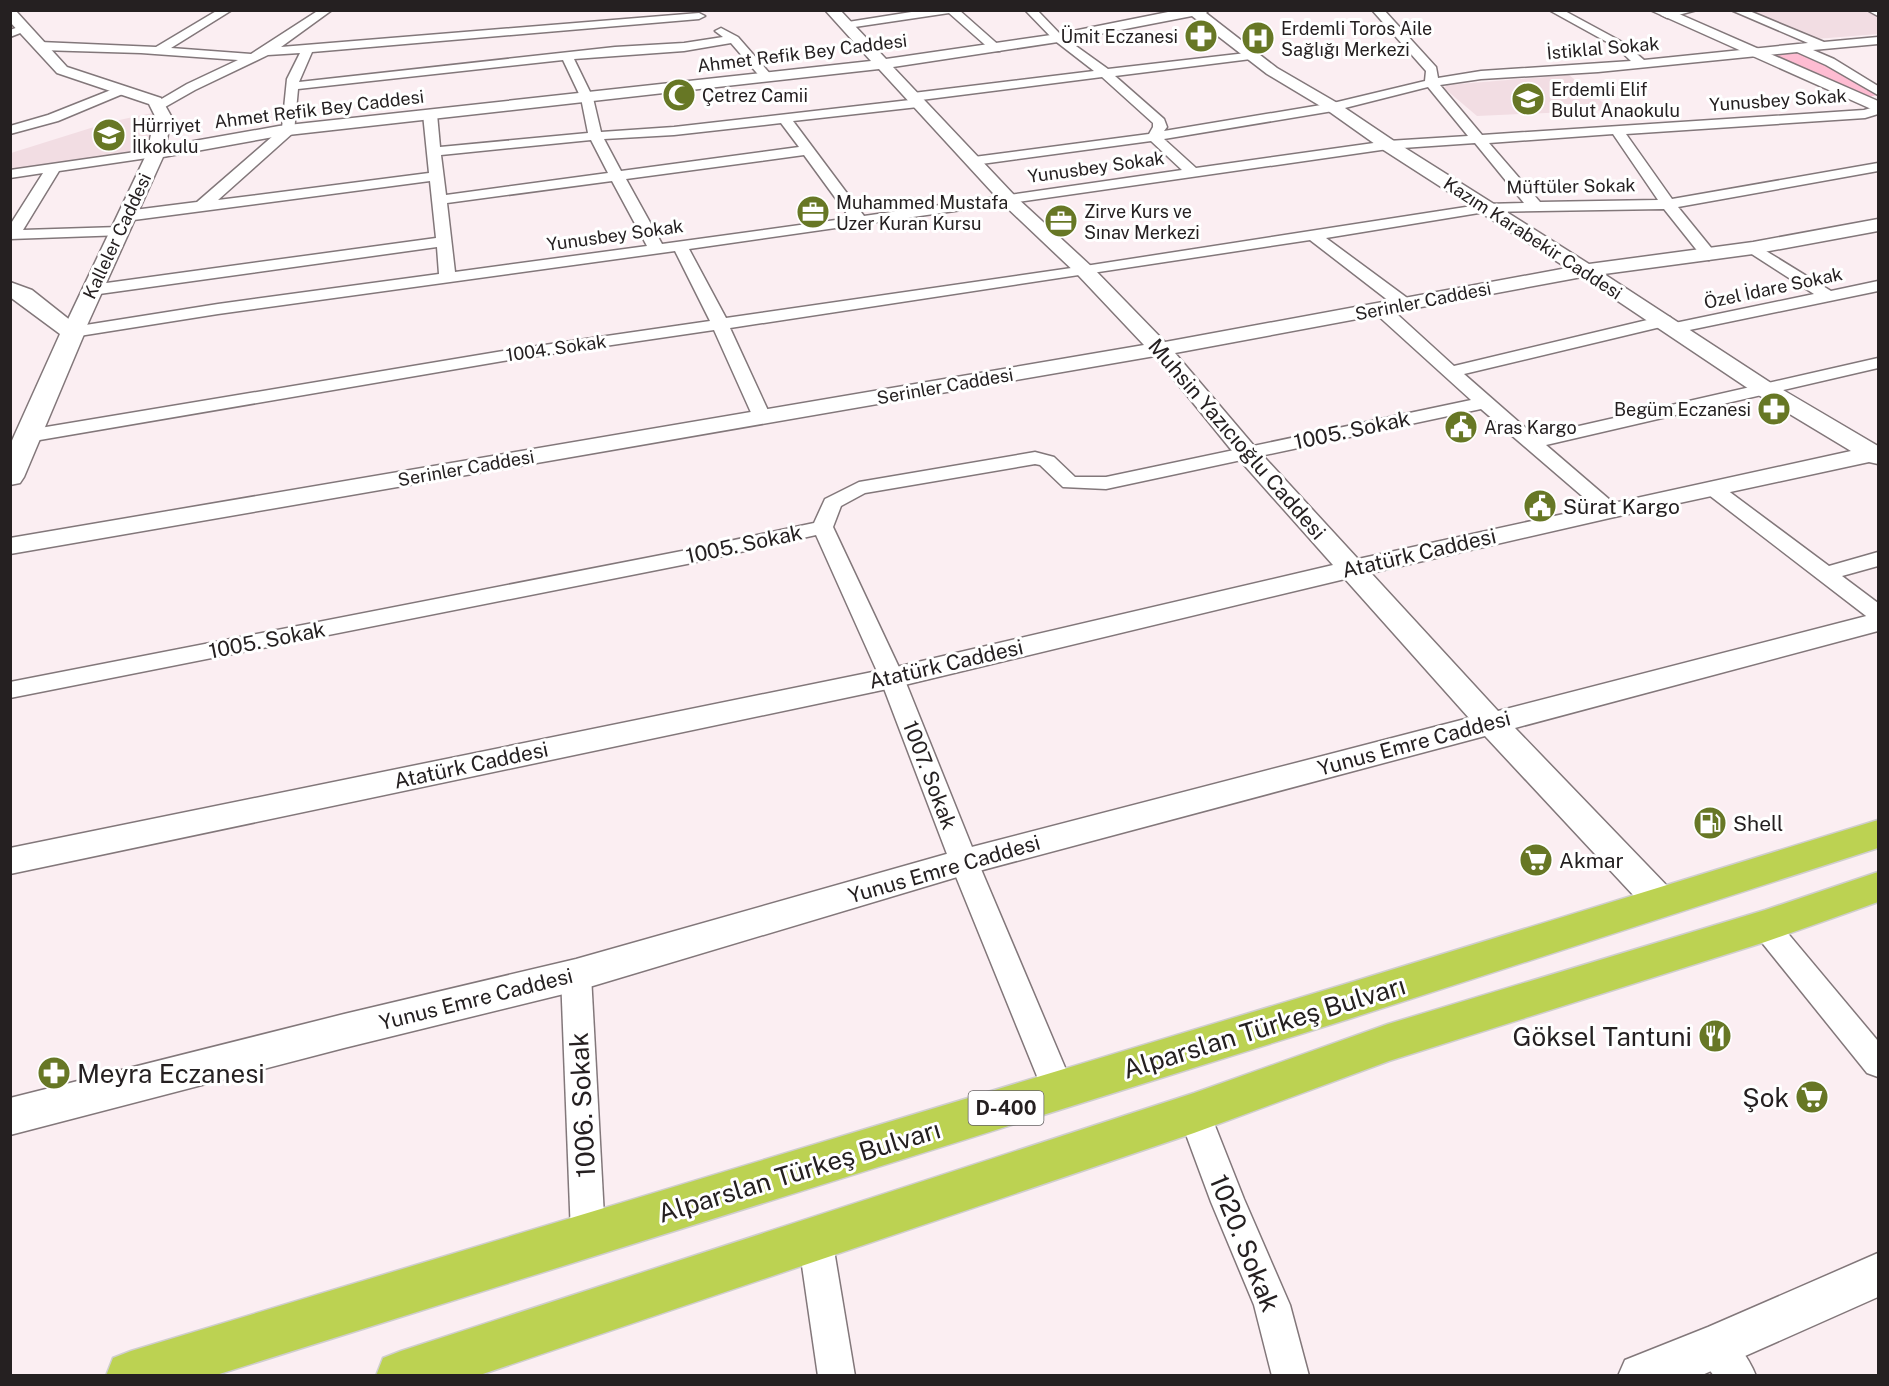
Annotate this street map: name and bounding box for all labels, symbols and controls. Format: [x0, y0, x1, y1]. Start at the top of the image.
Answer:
pharmacy icon: Ümit Eczanesi [1183, 18, 1219, 54]
place label: Erdemli Toros Aile Sağlığı Merkezi [1281, 18, 1432, 60]
hospital icon: Erdemli Toros Aile Sağlığı Merkezi [1240, 20, 1276, 56]
place label: Ümit Eczanesi [1061, 25, 1178, 47]
street label: Ahmet Refik Bey Caddesi [696, 30, 908, 76]
street label: İstiklal Sokak [1546, 32, 1660, 63]
mosque icon: Çetrez Camii [661, 77, 697, 113]
place label: Erdemli Elif Bulut Anaokulu [1551, 79, 1680, 121]
school or university icon: Erdemli Elif Bulut Anaokulu [1510, 81, 1546, 117]
place label: Çetrez Camii [702, 85, 808, 106]
street label: Yunusbey Sokak [1709, 85, 1847, 115]
street label: Ahmet Refik Bey Caddesi [213, 86, 425, 132]
place label: Hürriyet İlkokulu [132, 115, 201, 157]
school or university icon: Hürriyet İlkokulu [91, 117, 127, 153]
street label: Yunusbey Sokak [1026, 147, 1166, 187]
street label: Kalleler Caddesi [79, 170, 155, 302]
street label: Kazım Karabekir Caddesi [1440, 172, 1626, 304]
street label: Müftüler Sokak [1506, 174, 1636, 198]
place label: Muhammed Mustafa Uzer Kuran Kursu [836, 192, 1008, 234]
office icon: Muhammed Mustafa Uzer Kuran Kursu [795, 194, 831, 230]
place label: Zirve Kurs ve Sınav Merkezi [1084, 201, 1200, 243]
office icon: Zirve Kurs ve Sınav Merkezi [1043, 203, 1079, 239]
street label: Yunusbey Sokak [545, 215, 685, 255]
street label: Özel İdare Sokak [1702, 262, 1844, 313]
street label: Serinler Caddesi [1353, 278, 1493, 324]
street label: 1004. Sokak [505, 331, 607, 365]
street label: Muhsin Yazıcıoğlu Caddesi [1143, 334, 1331, 544]
street label: Serinler Caddesi [875, 364, 1015, 408]
pharmacy icon: Begüm Eczanesi [1756, 391, 1792, 427]
place label: Begüm Eczanesi [1614, 399, 1751, 420]
street label: 1005. Sokak [1292, 405, 1413, 455]
public building icon: Aras Kargo [1443, 409, 1479, 445]
place label: Aras Kargo [1484, 417, 1577, 438]
street label: Serinler Caddesi [396, 446, 536, 490]
public building icon: Sürat Kargo [1522, 488, 1558, 524]
place label: Sürat Kargo [1563, 494, 1680, 519]
street label: 1005. Sokak [684, 519, 805, 569]
street label: Atatürk Caddesi [1340, 523, 1498, 583]
street label: 1005. Sokak [207, 616, 328, 664]
street label: Atatürk Caddesi [867, 634, 1025, 694]
street label: Yunus Emre Caddesi [1315, 705, 1513, 781]
street label: 1007. Sokak [898, 717, 962, 833]
street label: Atatürk Caddesi [392, 736, 550, 794]
fuel station icon: Shell [1692, 805, 1728, 841]
place label: Shell [1733, 811, 1783, 836]
street label: Yunus Emre Caddesi [845, 830, 1043, 908]
supermarket icon: Akmar [1518, 842, 1554, 878]
place label: Akmar [1559, 848, 1624, 873]
street label: Yunus Emre Caddesi [377, 963, 575, 1035]
street label: Alparslan Türkeş Bulvarı [1119, 969, 1409, 1085]
restaurant icon: Göksel Tantuni [1697, 1018, 1733, 1054]
place label: Göksel Tantuni [1512, 1021, 1692, 1052]
street label: 1006. Sokak [563, 1031, 601, 1179]
pharmacy icon: Meyra Eczanesi [36, 1055, 72, 1091]
place label: Meyra Eczanesi [77, 1058, 265, 1089]
supermarket icon: Şok [1794, 1079, 1830, 1115]
place label: Şok [1742, 1082, 1789, 1113]
road number: D-400 [968, 1091, 1044, 1125]
street label: Alparslan Türkeş Bulvarı [654, 1113, 944, 1229]
street label: 1020. Sokak [1203, 1170, 1287, 1316]

